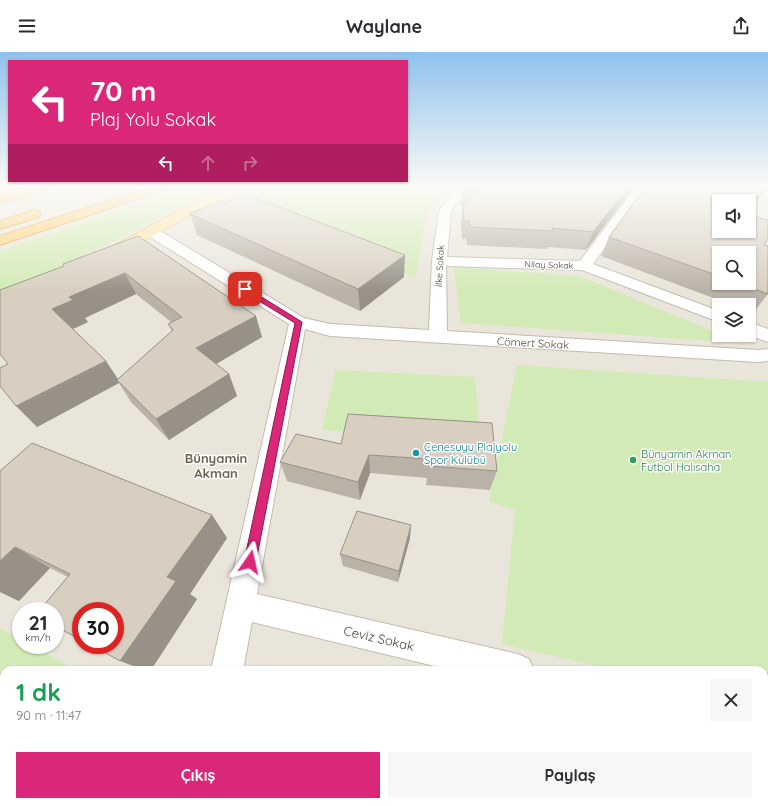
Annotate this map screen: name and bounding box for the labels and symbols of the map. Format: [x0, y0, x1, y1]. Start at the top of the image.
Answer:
street label: İlke Sokak [433, 245, 446, 287]
street label: Nilay Sokak [524, 258, 574, 271]
pin [228, 272, 262, 306]
street label: Cömert Sokak [497, 334, 570, 352]
place label: Çenesuyu Plajyolu Spor Kulübü [424, 440, 517, 467]
place label: Bünyamin Akman Futbol Halısaha [641, 447, 731, 474]
marker: Çenesuyu Plajyolu Spor Kulübü [411, 448, 421, 458]
district label: Bünyamin Akman [185, 450, 247, 481]
marker: Bünyamin Akman Futbol Halısaha [628, 455, 638, 465]
position arrow [229, 541, 271, 583]
speed limit sign: 30 [72, 602, 124, 654]
street label: Ceviz Sokak [342, 622, 416, 654]

